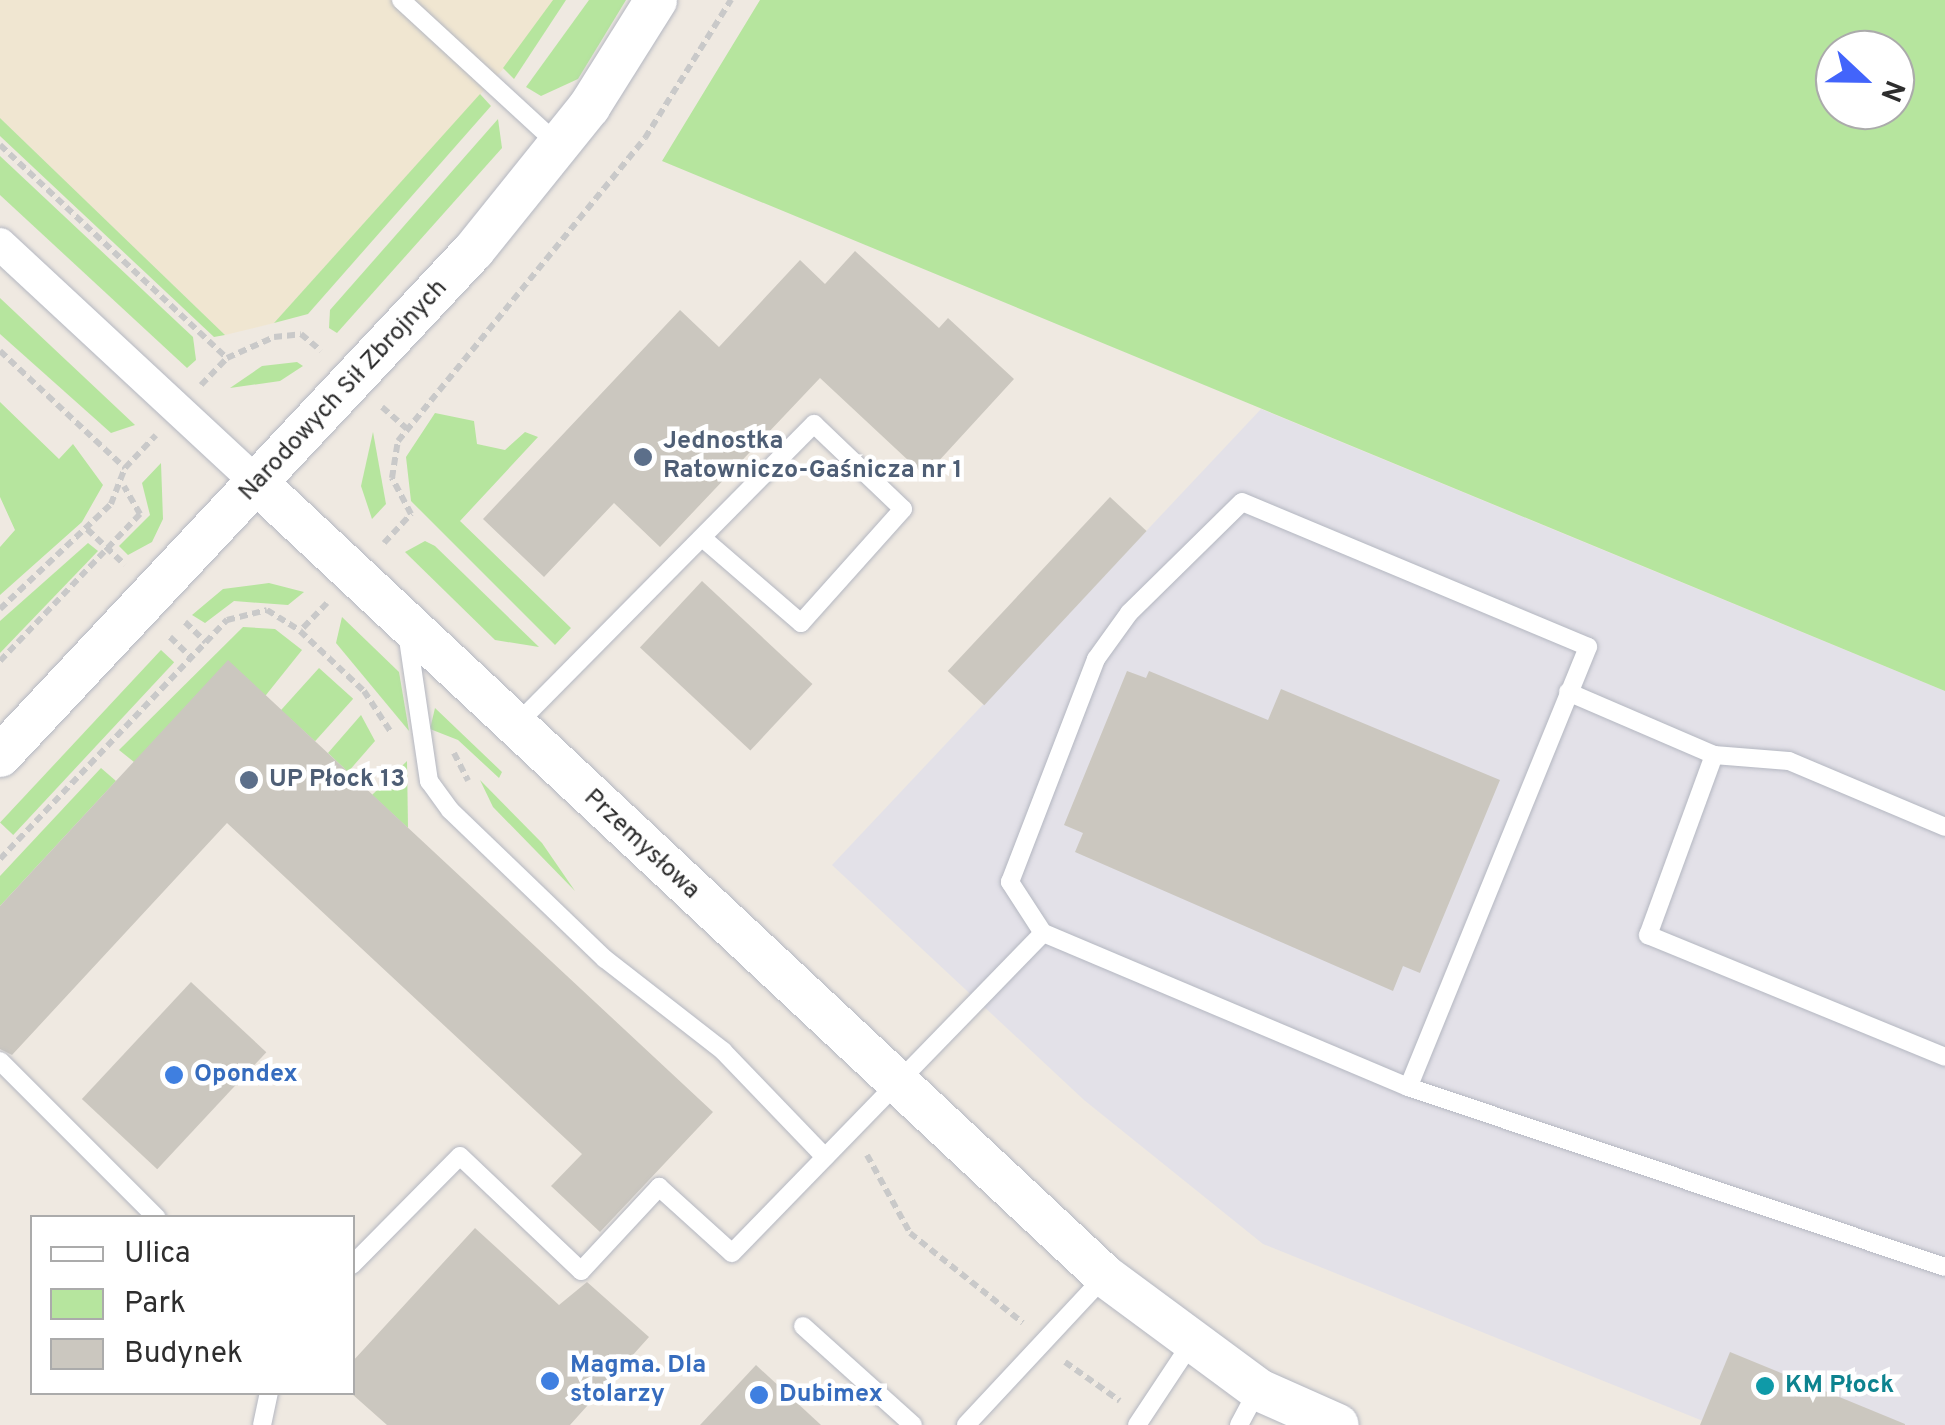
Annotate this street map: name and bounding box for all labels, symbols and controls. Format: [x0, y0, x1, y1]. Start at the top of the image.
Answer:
north arrow [1815, 30, 1915, 130]
text: N [1871, 74, 1911, 107]
street label: Narodowych Sił Zbrojnych [233, 274, 455, 508]
place label: Jednostka Ratowniczo-Gaśnicza nr 1 [663, 428, 963, 487]
marker: Jednostka Ratowniczo-Gaśnicza nr 1 [632, 446, 654, 468]
place label: UP Płock 13 [269, 765, 405, 795]
marker: UP Płock 13 [238, 769, 260, 791]
street label: Przemysłowa [577, 784, 705, 906]
place label: Opondex [194, 1060, 298, 1090]
marker: Opondex [163, 1064, 185, 1086]
legend [30, 1215, 355, 1395]
text: Ulica [124, 1236, 191, 1273]
text: Park [124, 1286, 186, 1323]
text: Budynek [124, 1336, 243, 1373]
place label: Magma. Dla stolarzy [570, 1352, 706, 1411]
marker: Magma. Dla stolarzy [539, 1370, 561, 1392]
place label: KM Płock [1785, 1371, 1894, 1401]
marker: KM Płock [1754, 1375, 1776, 1397]
place label: Dubimex [779, 1380, 883, 1410]
marker: Dubimex [748, 1384, 770, 1406]

